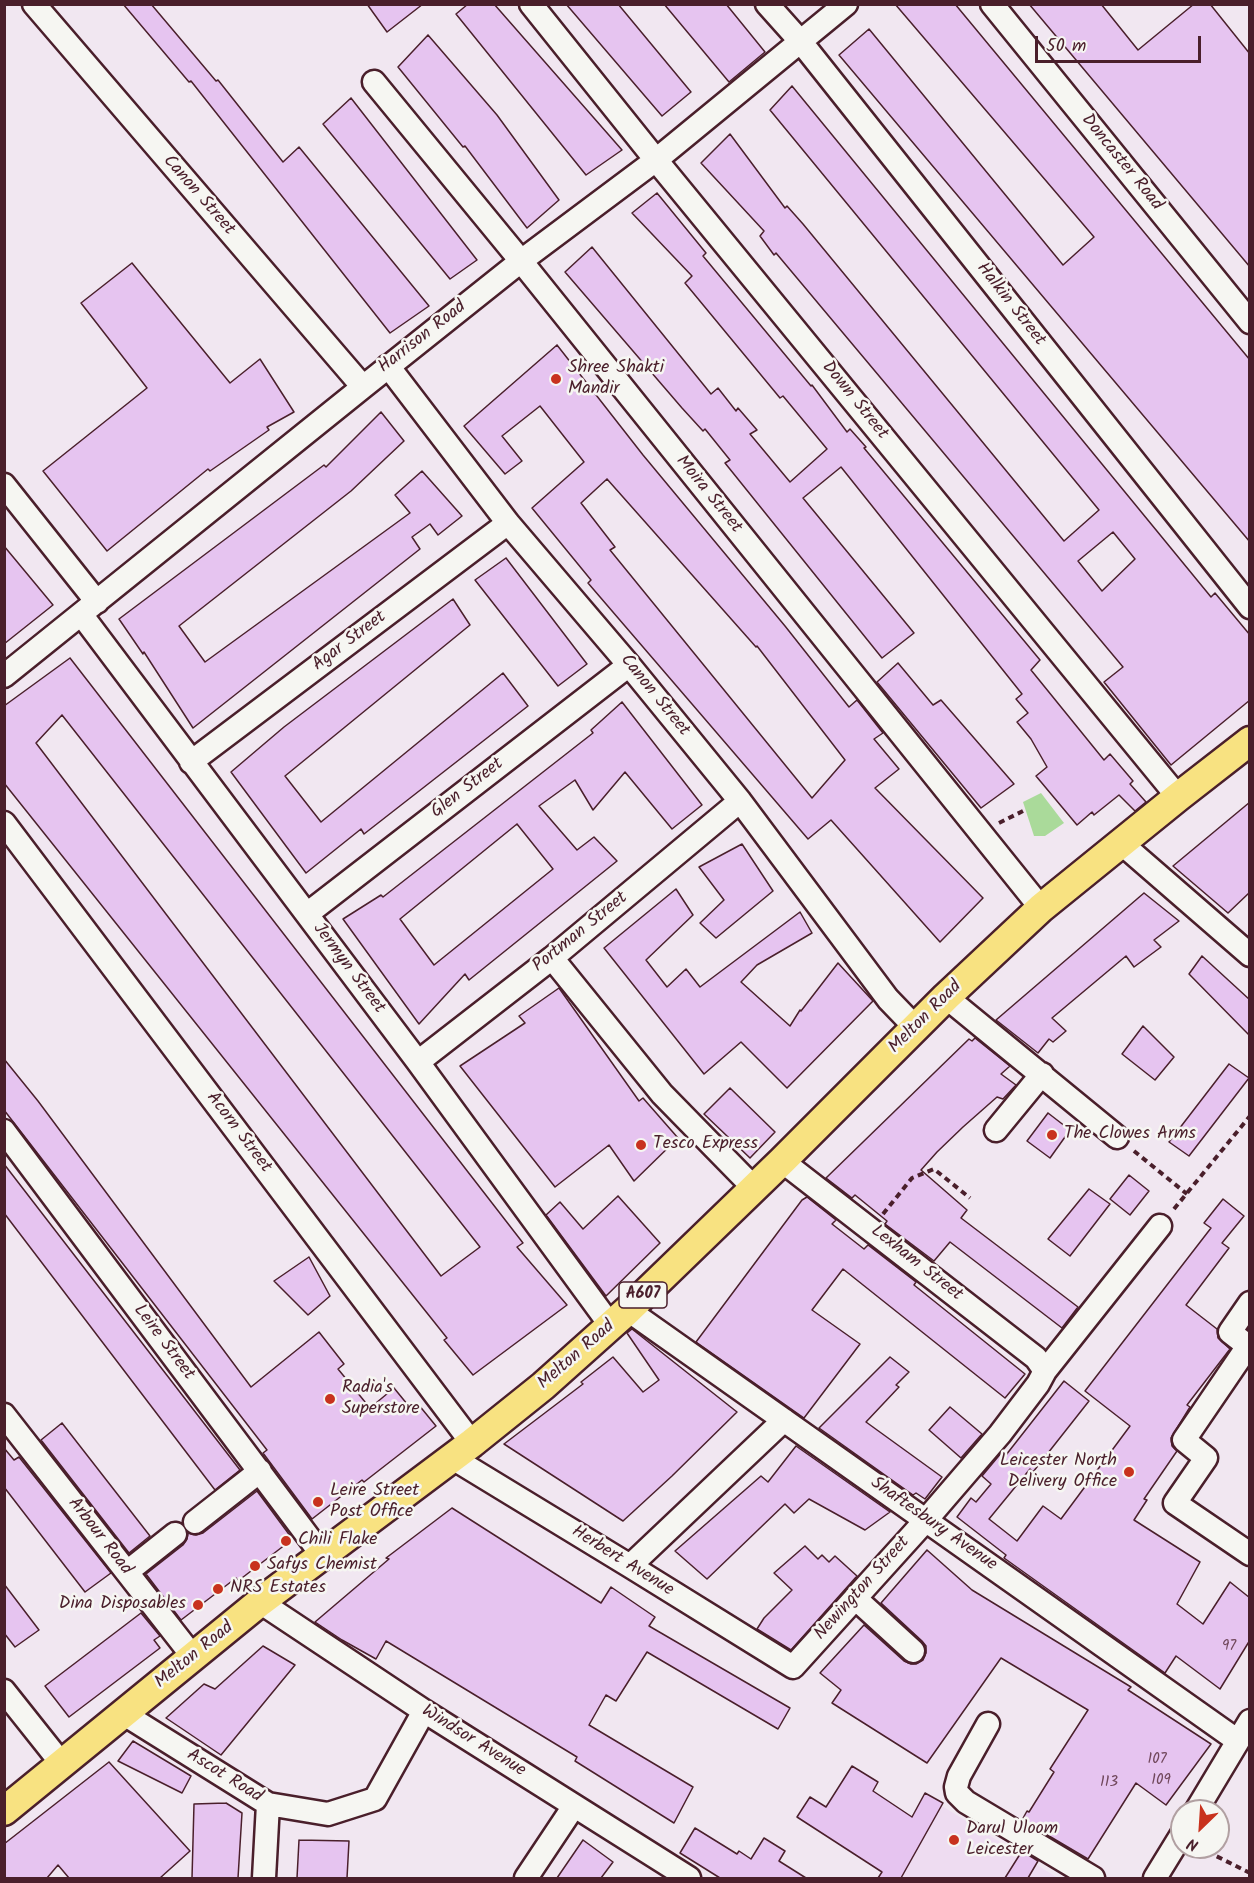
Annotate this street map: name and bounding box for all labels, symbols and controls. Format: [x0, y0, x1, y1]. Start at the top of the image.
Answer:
scale bar [1038, 24, 1204, 62]
text: 50 m [1046, 32, 1086, 61]
street label: Doncaster Road [1076, 110, 1166, 216]
street label: Canon Street [157, 151, 239, 241]
street label: Halkin Street [971, 259, 1049, 351]
street label: Harrison Road [375, 297, 471, 379]
place label: Shree Shakti Mandir [568, 358, 664, 400]
street label: Down Street [816, 358, 892, 444]
marker: Shree Shakti Mandir [549, 372, 563, 386]
street label: Moira Street [670, 452, 746, 538]
street label: Agar Street [309, 607, 391, 677]
street label: Canon Street [614, 651, 694, 741]
street label: Glen Street [427, 754, 509, 824]
street label: Portman Street [529, 888, 633, 978]
street label: Jermyn Street [307, 919, 389, 1019]
street label: Melton Road [885, 977, 967, 1059]
street label: Acorn Street [201, 1088, 275, 1178]
place label: The Clowes Arms [1064, 1124, 1196, 1146]
marker: The Clowes Arms [1045, 1128, 1059, 1142]
place label: Tesco Express [653, 1134, 758, 1156]
marker: Tesco Express [634, 1138, 648, 1152]
street label: Lexham Street [866, 1221, 966, 1307]
road number: A607 [619, 1282, 667, 1308]
street label: Leire Street [128, 1301, 198, 1385]
street label: Melton Road [534, 1317, 620, 1395]
place label: Radia's Superstore [342, 1378, 420, 1420]
marker: Radia's Superstore [323, 1392, 337, 1406]
place label: Leicester North Delivery Office [1000, 1451, 1117, 1494]
marker: Leicester North Delivery Office [1122, 1465, 1136, 1479]
street label: Shaftesbury Avenue [865, 1473, 1001, 1577]
place label: Leire Street Post Office [330, 1481, 419, 1524]
street label: Arbour Road [62, 1494, 136, 1580]
marker: Leire Street Post Office [311, 1495, 325, 1509]
street label: Herbert Avenue [567, 1522, 677, 1602]
place label: Chili Flake [298, 1530, 377, 1552]
street label: Newington Street [811, 1533, 915, 1645]
marker: Chili Flake [279, 1534, 293, 1548]
place label: Safys Chemist [267, 1555, 377, 1577]
marker: Safys Chemist [248, 1559, 262, 1573]
place label: NRS Estates [230, 1578, 326, 1600]
marker: NRS Estates [211, 1582, 225, 1596]
place label: Dina Disposables [59, 1594, 186, 1616]
marker: Dina Disposables [191, 1598, 205, 1612]
street label: Melton Road [151, 1618, 239, 1694]
house number: 97 [1222, 1638, 1236, 1656]
street label: Windsor Avenue [417, 1701, 529, 1783]
street label: Ascot Road [182, 1745, 266, 1809]
house number: 107 [1147, 1751, 1167, 1769]
house number: 109 [1151, 1772, 1171, 1790]
house number: 113 [1100, 1774, 1118, 1792]
north arrow [1170, 1799, 1230, 1859]
place label: Darul Uloom Leicester [966, 1819, 1058, 1862]
text: N [1183, 1830, 1203, 1857]
marker: Darul Uloom Leicester [947, 1833, 961, 1847]

